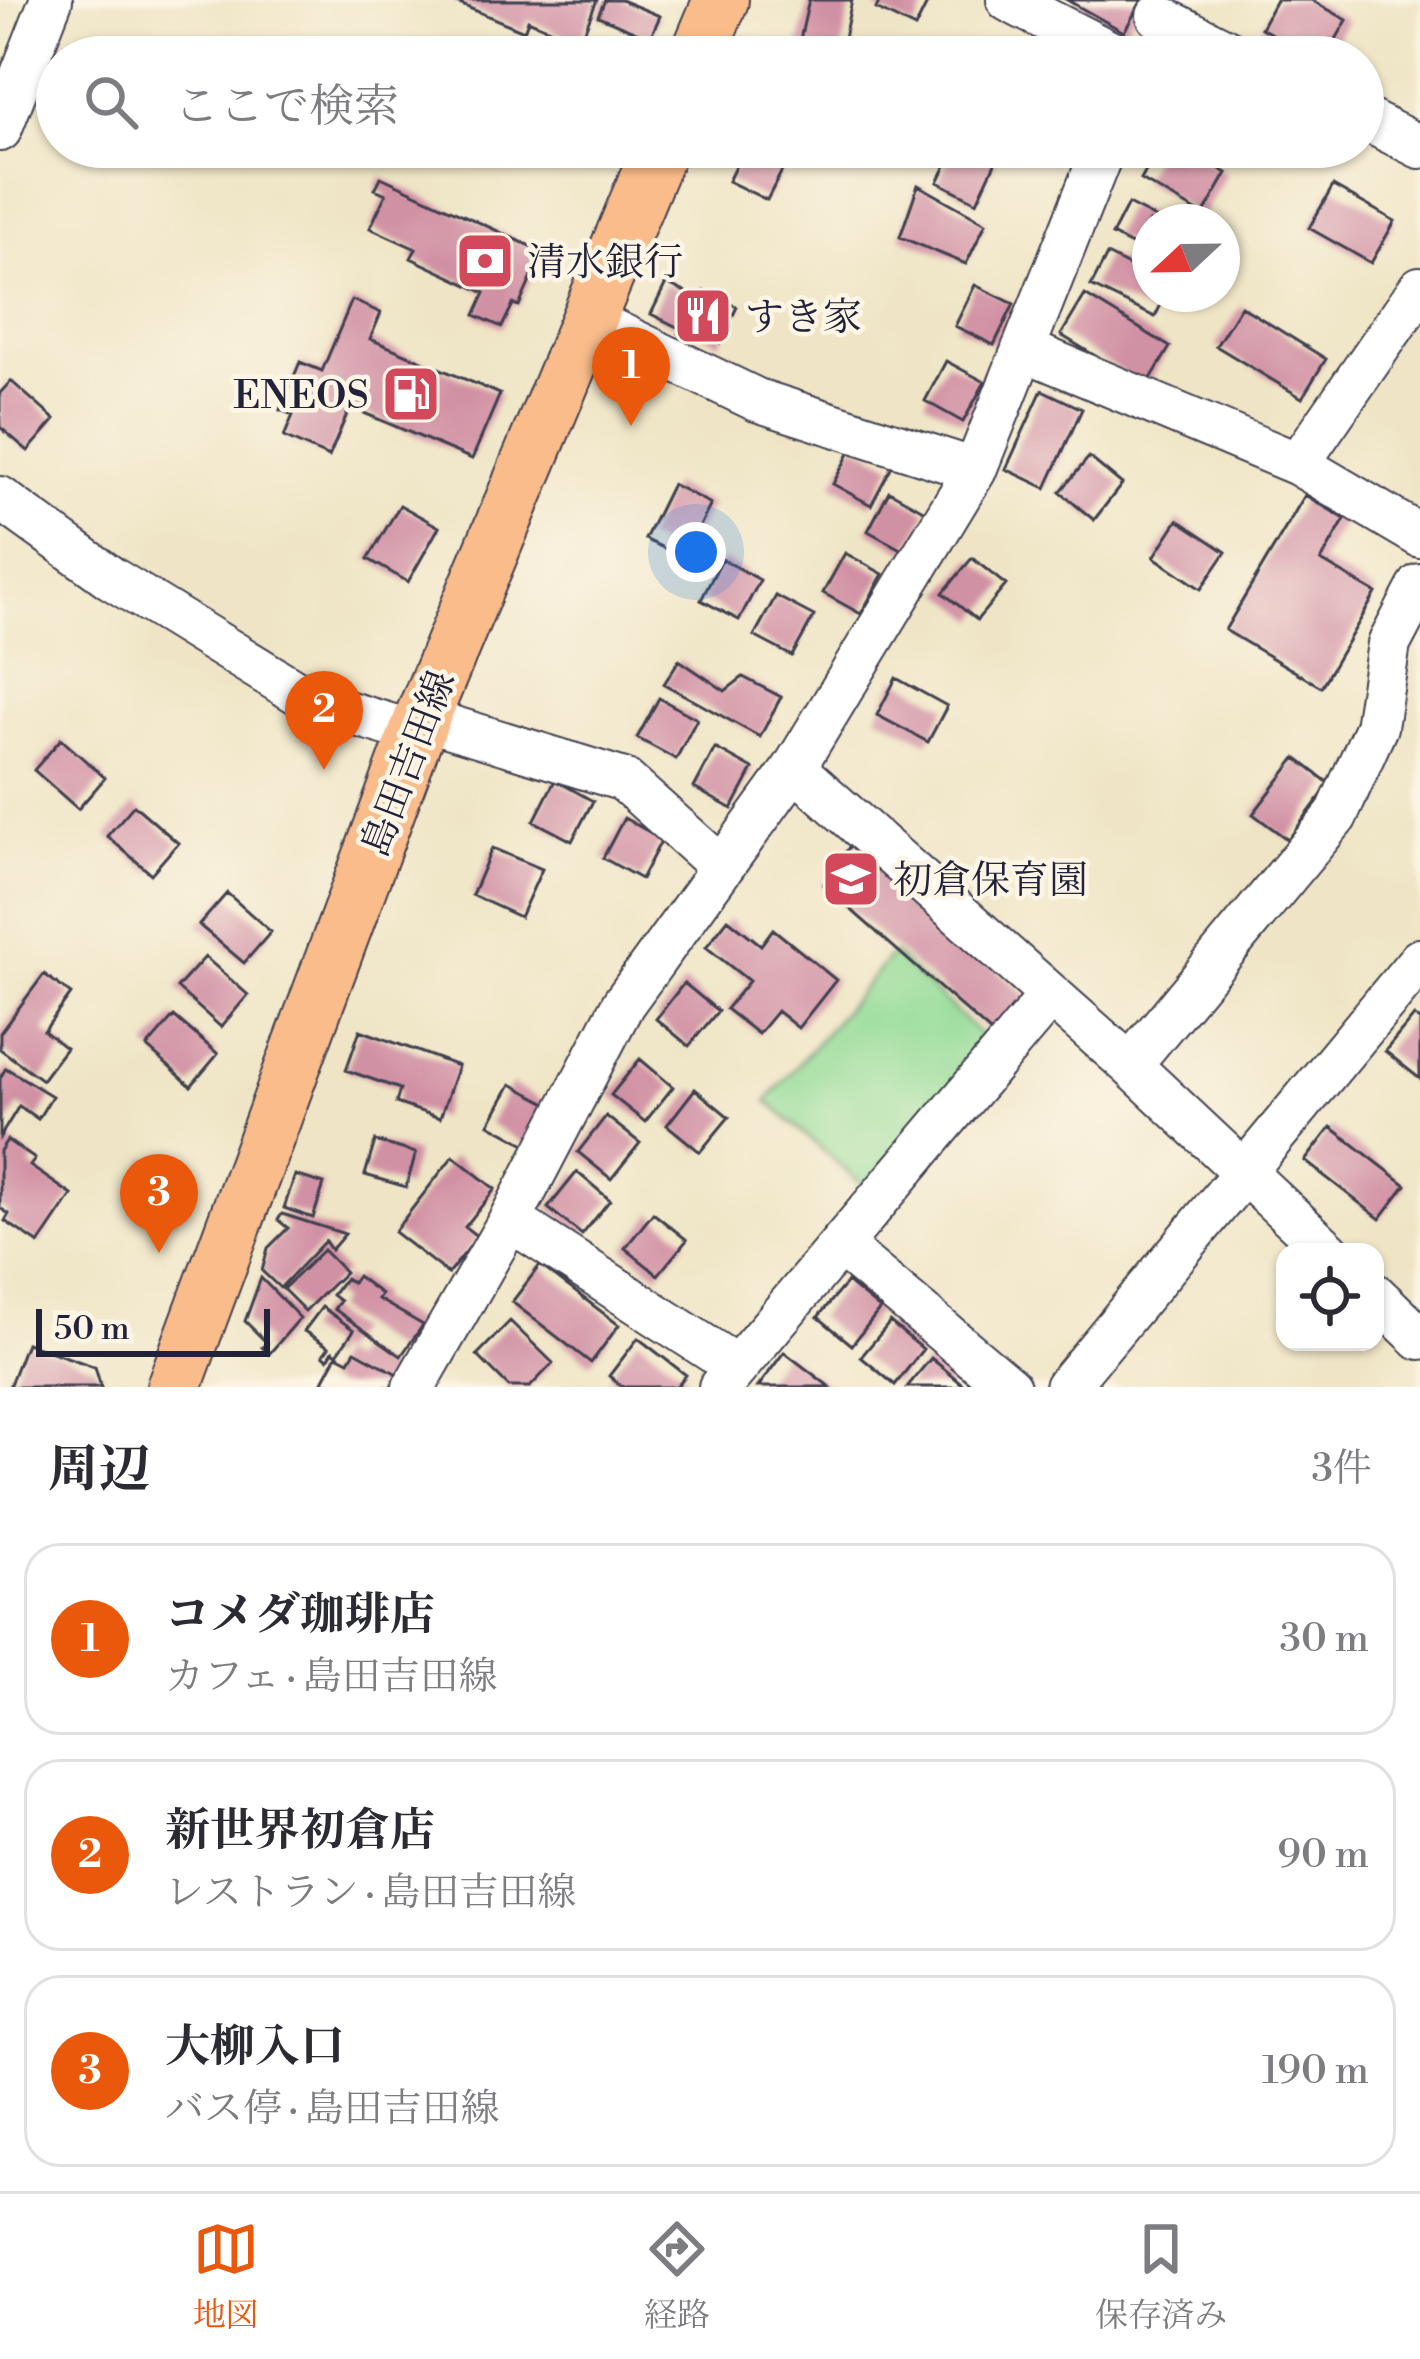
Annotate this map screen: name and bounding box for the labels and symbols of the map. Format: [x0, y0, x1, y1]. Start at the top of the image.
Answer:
north arrow [1132, 204, 1240, 312]
bank icon: 清水銀行 [454, 230, 516, 292]
place label: 清水銀行 [527, 239, 683, 288]
restaurant icon: すき家 [672, 285, 734, 347]
place label: すき家 [745, 294, 862, 343]
pin: 1 [592, 327, 670, 426]
fuel station icon: ENEOS [380, 363, 442, 425]
place label: ENEOS [234, 372, 369, 421]
your location [666, 522, 726, 582]
street label: 島田吉田線 [352, 664, 467, 864]
pin: 2 [285, 671, 363, 770]
school or university icon: 初倉保育園 [820, 848, 882, 910]
place label: 初倉保育園 [893, 857, 1088, 906]
pin: 3 [120, 1154, 198, 1253]
scale bar [36, 1303, 270, 1356]

